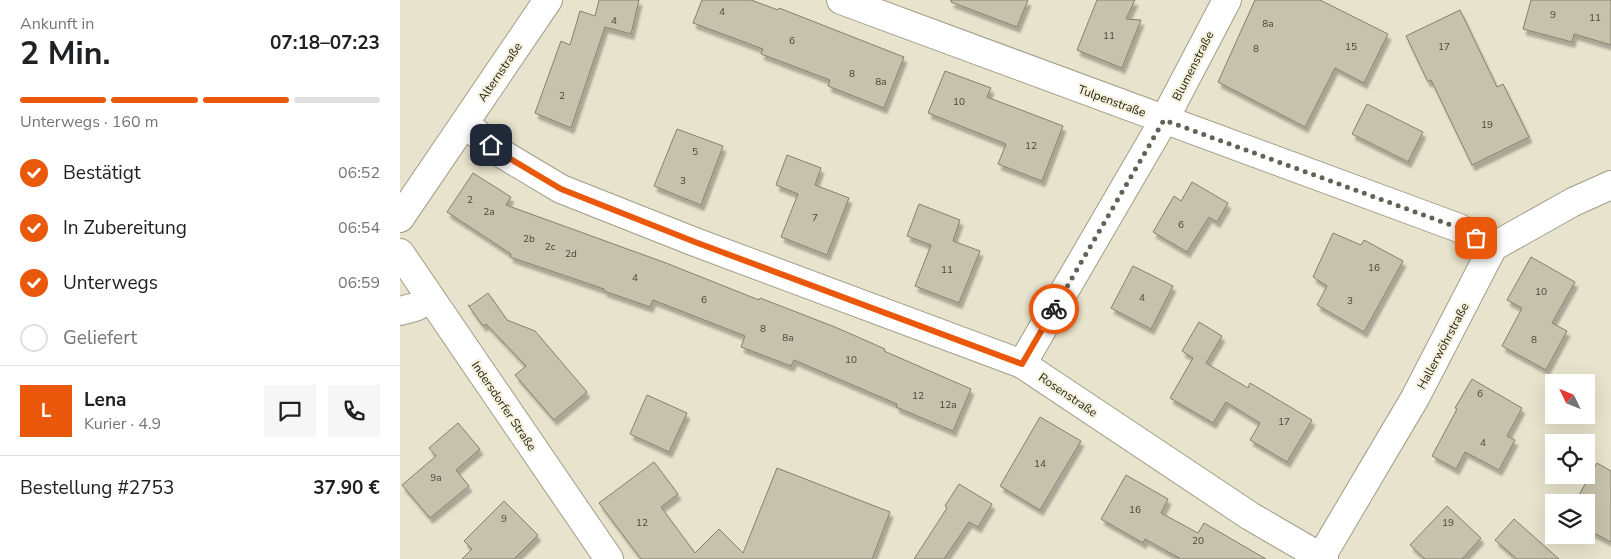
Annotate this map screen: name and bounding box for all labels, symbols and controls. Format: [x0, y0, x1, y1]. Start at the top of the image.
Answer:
house number: 4 [719, 5, 725, 19]
house number: 9 [1550, 8, 1556, 22]
house number: 11 [1589, 11, 1601, 25]
text: Ankunft in [20, 13, 94, 35]
house number: 4 [611, 14, 617, 28]
house number: 8a [1262, 17, 1274, 31]
street label: Blumenstraße [1169, 28, 1217, 104]
house number: 11 [1103, 29, 1115, 43]
text: 07:18–07:23 [270, 30, 380, 56]
text: 2 Min. [20, 32, 110, 75]
house number: 6 [789, 34, 795, 48]
street label: Alternstraße [474, 39, 526, 105]
house number: 15 [1345, 40, 1357, 54]
house number: 17 [1438, 40, 1450, 54]
house number: 8 [1253, 42, 1259, 56]
house number: 8 [849, 67, 855, 81]
house number: 8a [875, 75, 887, 89]
street label: Tulpenstraße [1076, 81, 1148, 121]
house number: 2 [559, 89, 565, 103]
house number: 10 [953, 95, 965, 109]
text: Unterwegs · 160 m [20, 111, 158, 133]
house number: 19 [1481, 118, 1493, 132]
pin [470, 124, 512, 166]
icon: home [477, 131, 505, 159]
house number: 12 [1025, 139, 1037, 153]
house number: 5 [692, 145, 698, 159]
icon: check [20, 159, 48, 187]
text: Bestätigt [63, 160, 141, 186]
text: 06:52 [338, 162, 380, 184]
house number: 3 [680, 174, 686, 188]
house number: 2 [467, 193, 473, 207]
house number: 2a [483, 205, 495, 219]
house number: 7 [812, 211, 818, 225]
icon: check [20, 214, 48, 242]
text: In Zubereitung [63, 215, 187, 241]
text: 06:54 [338, 217, 380, 239]
pin [1455, 217, 1497, 259]
house number: 6 [1178, 218, 1184, 232]
icon: bag [1462, 224, 1490, 252]
house number: 2b [523, 232, 535, 246]
house number: 2c [545, 240, 556, 254]
house number: 2d [565, 247, 577, 261]
house number: 16 [1368, 261, 1380, 275]
house number: 11 [941, 263, 953, 277]
icon: check [20, 269, 48, 297]
text: Unterwegs [63, 270, 158, 296]
house number: 4 [632, 271, 638, 285]
text: 06:59 [338, 272, 380, 294]
courier [1029, 284, 1079, 334]
house number: 10 [1535, 285, 1547, 299]
house number: 4 [1139, 291, 1145, 305]
house number: 6 [701, 293, 707, 307]
house number: 3 [1347, 294, 1353, 308]
icon: bike [1040, 295, 1068, 323]
street label: Hallerwöhrstraße [1414, 300, 1472, 392]
house number: 8 [760, 322, 766, 336]
text: Geliefert [63, 325, 137, 351]
house number: 8a [782, 331, 794, 345]
house number: 8 [1531, 333, 1537, 347]
house number: 10 [845, 353, 857, 367]
street label: Indersdorfer Straße [468, 358, 540, 454]
street label: Rosenstraße [1035, 369, 1101, 421]
north arrow [1545, 374, 1595, 424]
map controls [1545, 374, 1595, 544]
button: chat [264, 385, 316, 437]
button: phone [328, 385, 380, 437]
text: Lena [84, 387, 126, 413]
house number: 6 [1477, 387, 1483, 401]
house number: 12 [912, 389, 924, 403]
text: L [41, 398, 51, 424]
house number: 12a [939, 398, 957, 412]
text: Kurier · 4.9 [84, 413, 161, 435]
house number: 17 [1278, 415, 1290, 429]
button: locate [1545, 434, 1595, 484]
house number: 4 [1480, 436, 1486, 450]
house number: 14 [1034, 457, 1046, 471]
house number: 9a [430, 471, 442, 485]
text: Bestellung #2753 [20, 475, 174, 501]
text: 37.90 € [313, 475, 380, 501]
button: layers [1545, 494, 1595, 544]
house number: 16 [1129, 503, 1141, 517]
house number: 9 [501, 512, 507, 526]
house number: 12 [636, 516, 648, 530]
house number: 19 [1442, 516, 1454, 530]
house number: 20 [1192, 534, 1204, 548]

